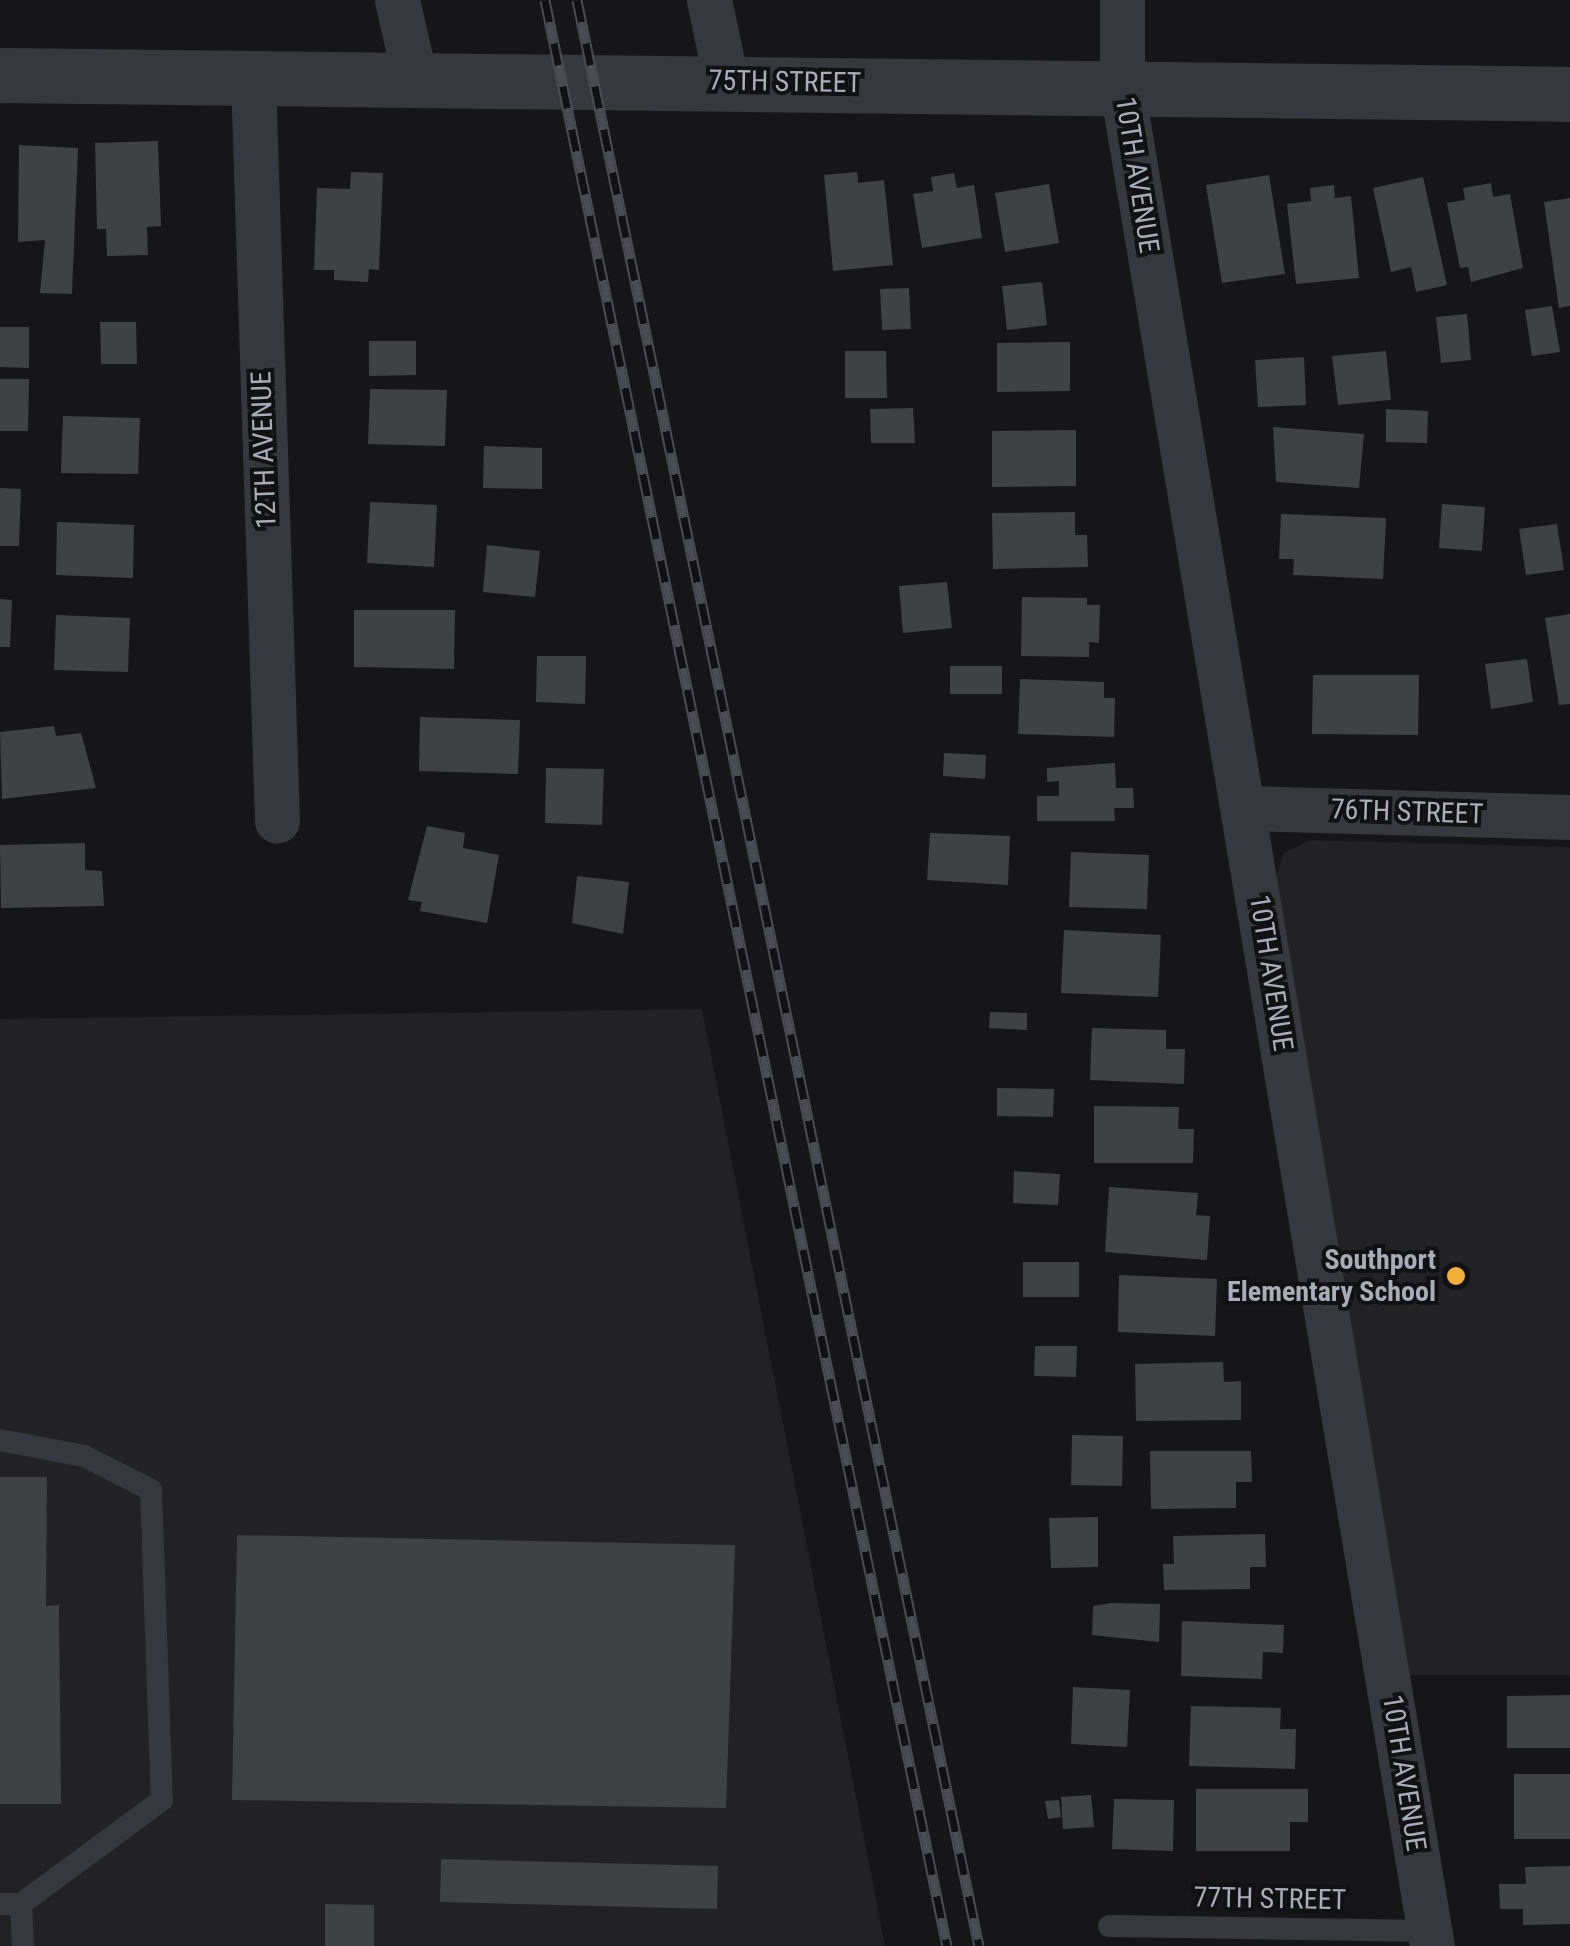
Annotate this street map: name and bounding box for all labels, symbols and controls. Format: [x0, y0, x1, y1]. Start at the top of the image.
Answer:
street label: 75TH STREET [708, 64, 862, 100]
street label: 10TH AVENUE [1108, 95, 1166, 255]
street label: 12TH AVENUE [244, 371, 284, 529]
street label: 76TH STREET [1330, 793, 1484, 831]
street label: 10TH AVENUE [1242, 893, 1300, 1053]
place label: Southport Elementary School [1227, 1243, 1436, 1309]
marker: Southport Elementary School [1445, 1265, 1467, 1287]
street label: 10TH AVENUE [1375, 1693, 1433, 1853]
street label: 77TH STREET [1193, 1881, 1347, 1917]

